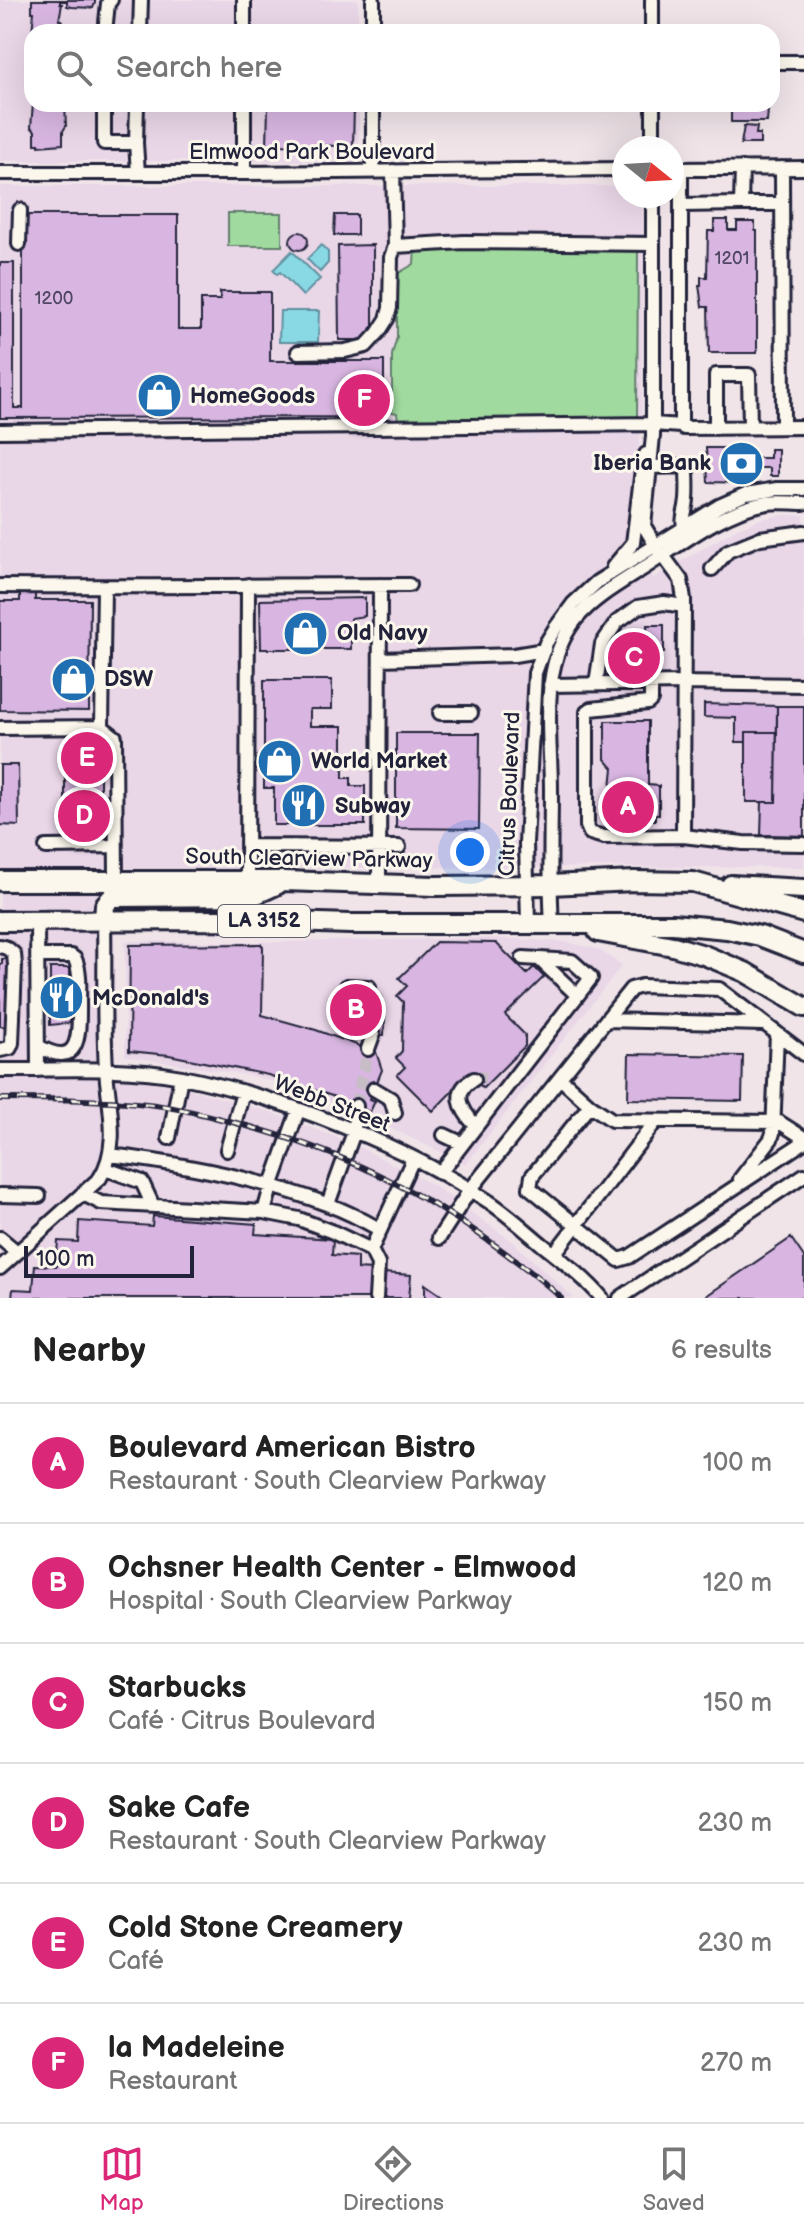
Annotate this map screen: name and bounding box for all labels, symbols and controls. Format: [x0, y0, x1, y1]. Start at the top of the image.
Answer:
search box [24, 24, 780, 112]
icon: search [52, 46, 96, 90]
text: Search here [116, 50, 282, 86]
north arrow [612, 136, 684, 208]
street label: Elmwood Park Boulevard [189, 139, 435, 166]
house number: 1201 [714, 248, 750, 269]
house number: 1200 [35, 288, 73, 309]
pin: F [338, 370, 390, 430]
shop icon: HomeGoods [135, 372, 183, 420]
place label: HomeGoods [190, 383, 315, 410]
bank icon: Iberia Bank [718, 439, 766, 487]
place label: Iberia Bank [593, 450, 711, 477]
shop icon: Old Navy [282, 609, 330, 657]
place label: Old Navy [337, 620, 428, 647]
pin: C [608, 628, 660, 688]
shop icon: DSW [49, 655, 97, 703]
place label: DSW [104, 666, 154, 693]
street label: Citrus Boulevard [494, 711, 526, 877]
pin: E [61, 728, 113, 788]
shop icon: World Market [256, 737, 304, 785]
place label: World Market [311, 748, 448, 775]
pin: A [602, 777, 654, 837]
restaurant icon: Subway [280, 782, 328, 830]
pin: D [58, 786, 110, 846]
place label: Subway [335, 793, 411, 820]
your location [450, 832, 490, 872]
street label: South Clearview Parkway [185, 843, 433, 875]
road number: LA 3152 [218, 905, 310, 937]
restaurant icon: McDonald's [37, 974, 85, 1022]
pin: B [330, 980, 382, 1040]
place label: McDonald's [92, 985, 209, 1012]
street label: Webb Street [270, 1069, 394, 1139]
scale bar [24, 1242, 194, 1278]
text: 100 m [36, 1246, 95, 1273]
text: Nearby [32, 1330, 146, 1371]
text: 6 results [671, 1335, 772, 1366]
text: Boulevard American Bistro [108, 1430, 476, 1466]
text: A [50, 1448, 66, 1479]
text: 100 m [703, 1448, 772, 1479]
text: Restaurant · South Clearview Parkway [108, 1466, 546, 1497]
text: Ochsner Health Center - Elmwood [108, 1550, 576, 1586]
text: B [49, 1568, 67, 1599]
text: 120 m [703, 1568, 772, 1599]
text: Hospital · South Clearview Parkway [108, 1586, 512, 1617]
text: Starbucks [108, 1670, 246, 1706]
text: C [49, 1688, 67, 1719]
text: 150 m [703, 1688, 772, 1719]
text: Café · Citrus Boulevard [108, 1706, 376, 1737]
text: Sake Cafe [108, 1790, 250, 1826]
text: D [49, 1808, 67, 1839]
text: 230 m [697, 1808, 772, 1839]
text: Restaurant · South Clearview Parkway [108, 1826, 546, 1857]
text: Cold Stone Creamery [108, 1910, 403, 1946]
text: E [50, 1928, 66, 1959]
text: 230 m [697, 1928, 772, 1959]
text: Café [108, 1946, 164, 1977]
text: la Madeleine [108, 2030, 285, 2066]
text: F [50, 2048, 66, 2079]
text: 270 m [700, 2048, 772, 2079]
text: Restaurant [108, 2066, 237, 2097]
tab: Map [99, 2142, 144, 2217]
tab: Directions [343, 2142, 444, 2217]
tab: Saved [643, 2142, 705, 2217]

